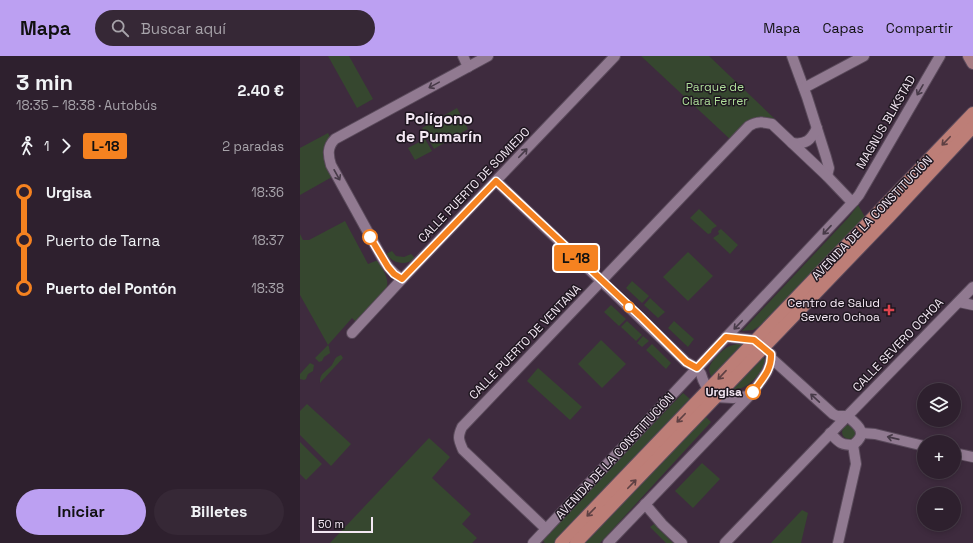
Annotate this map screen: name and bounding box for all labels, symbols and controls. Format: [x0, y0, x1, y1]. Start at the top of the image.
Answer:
search box [95, 10, 375, 46]
text: Mapa [20, 16, 71, 41]
icon: search [109, 17, 131, 39]
text: Buscar aquí [141, 19, 226, 38]
text: Mapa [763, 19, 800, 37]
text: Capas [822, 19, 864, 37]
text: Compartir [886, 19, 953, 37]
text: 3 min [16, 68, 73, 96]
street label: MAGNUS BLIKSTAD [853, 72, 919, 172]
park label: Parque de Clara Ferrer [682, 79, 748, 109]
text: 2.40 € [237, 81, 284, 100]
one-way arrow [428, 82, 440, 90]
one-way arrow [915, 84, 923, 96]
text: 18:35 – 18:38 · Autobús [16, 97, 157, 114]
district label: Polígono de Pumarín [396, 108, 482, 147]
street label: CALLE PUERTO DE SOMIEDO [415, 124, 533, 246]
icon: walk [16, 135, 38, 157]
icon: forward [55, 135, 77, 157]
one-way arrow [941, 136, 951, 146]
text: L-18 [91, 137, 119, 155]
text: 1 [44, 138, 49, 155]
text: 2 paradas [222, 138, 284, 155]
one-way arrow [518, 148, 527, 158]
street label: AVENIDA DE LA CONSTITUCIÓN [808, 152, 936, 284]
one-way arrow [333, 169, 341, 181]
text: Urgisa [46, 183, 92, 202]
text: 18:36 [251, 184, 284, 201]
one-way arrow [822, 225, 832, 235]
unlabelled marker [362, 229, 378, 245]
text: Puerto de Tarna [46, 231, 160, 250]
text: 18:37 [252, 232, 284, 249]
line badge: L-18 [548, 245, 604, 271]
text: L-18 [562, 249, 590, 267]
text: Puerto del Pontón [46, 279, 177, 298]
text: 18:38 [251, 280, 284, 297]
street label: CALLE PUERTO DE VENTANA [466, 281, 585, 403]
street label: CALLE SEVERO OCHOA [849, 294, 947, 395]
place label: Centro de Salud Severo Ochoa [787, 295, 880, 325]
unlabelled marker [623, 301, 635, 313]
marker: Centro de Salud Severo Ochoa [883, 304, 895, 316]
one-way arrow [733, 320, 743, 330]
one-way arrow [717, 370, 727, 380]
map controls [917, 383, 961, 531]
button: layers [917, 383, 961, 427]
place label: Urgisa [705, 384, 742, 400]
marker: Urgisa [745, 384, 761, 400]
street label: AVENIDA DE LA CONSTITUCIÓN [552, 389, 678, 523]
one-way arrow [809, 393, 820, 402]
one-way arrow [676, 413, 686, 423]
one-way arrow [887, 434, 900, 442]
button: + [917, 435, 961, 479]
one-way arrow [627, 480, 636, 490]
button: − [917, 487, 961, 531]
button: Iniciar [16, 489, 146, 535]
button: Billetes [154, 489, 284, 535]
one-way arrow [586, 507, 596, 517]
scale bar [312, 515, 373, 534]
text: 50 m [318, 517, 344, 531]

